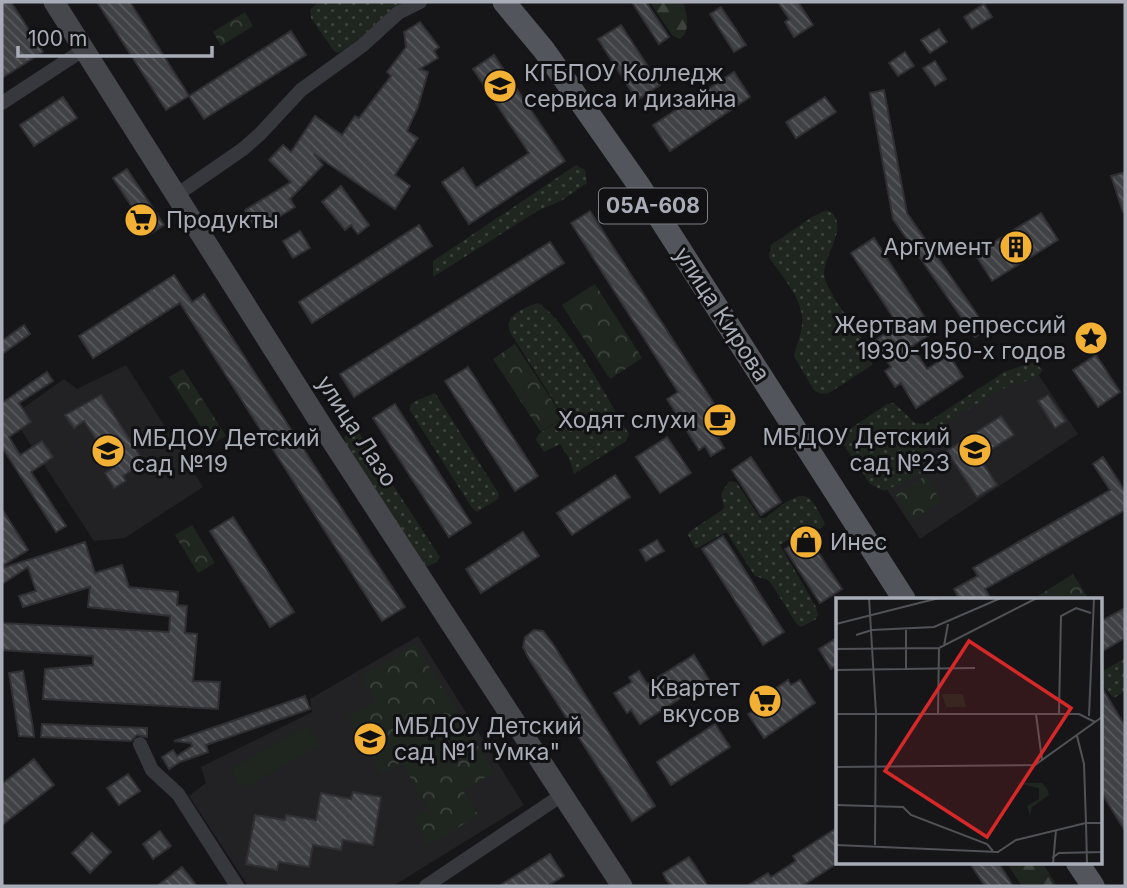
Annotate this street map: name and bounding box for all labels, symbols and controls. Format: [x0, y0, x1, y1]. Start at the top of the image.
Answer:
scale bar [18, 14, 212, 58]
text: 100 m [28, 26, 87, 51]
place label: КГБПОУ Колледж сервиса и дизайна [524, 59, 736, 113]
school or university icon: КГБПОУ Колледж сервиса и дизайна [481, 67, 519, 105]
road number: 05А-608 [599, 188, 707, 224]
supermarket icon: Продукты [122, 201, 160, 239]
place label: Продукты [166, 206, 279, 234]
building icon: Аргумент [997, 228, 1035, 266]
place label: Аргумент [883, 233, 992, 261]
street label: улица Кирова [668, 242, 776, 386]
place label: Жертвам репрессий 1930-1950-х годов [834, 311, 1066, 365]
place icon: Жертвам репрессий 1930-1950-х годов [1072, 319, 1110, 357]
street label: улица Лазо [311, 370, 403, 492]
cafe icon: Ходят слухи [701, 401, 739, 439]
place label: Ходят слухи [558, 406, 696, 434]
place label: МБДОУ Детский сад №23 [762, 423, 950, 477]
place label: МБДОУ Детский сад №19 [132, 424, 320, 478]
school or university icon: МБДОУ Детский сад №23 [956, 431, 994, 469]
school or university icon: МБДОУ Детский сад №19 [89, 432, 127, 470]
shop icon: Инес [787, 523, 825, 561]
place label: Инес [830, 528, 887, 556]
inset map [836, 598, 1102, 864]
place label: Квартет вкусов [650, 674, 740, 728]
supermarket icon: Квартет вкусов [746, 682, 784, 720]
place label: МБДОУ Детский сад №1 "Умка" [394, 712, 582, 766]
school or university icon: МБДОУ Детский сад №1 "Умка" [351, 720, 389, 758]

